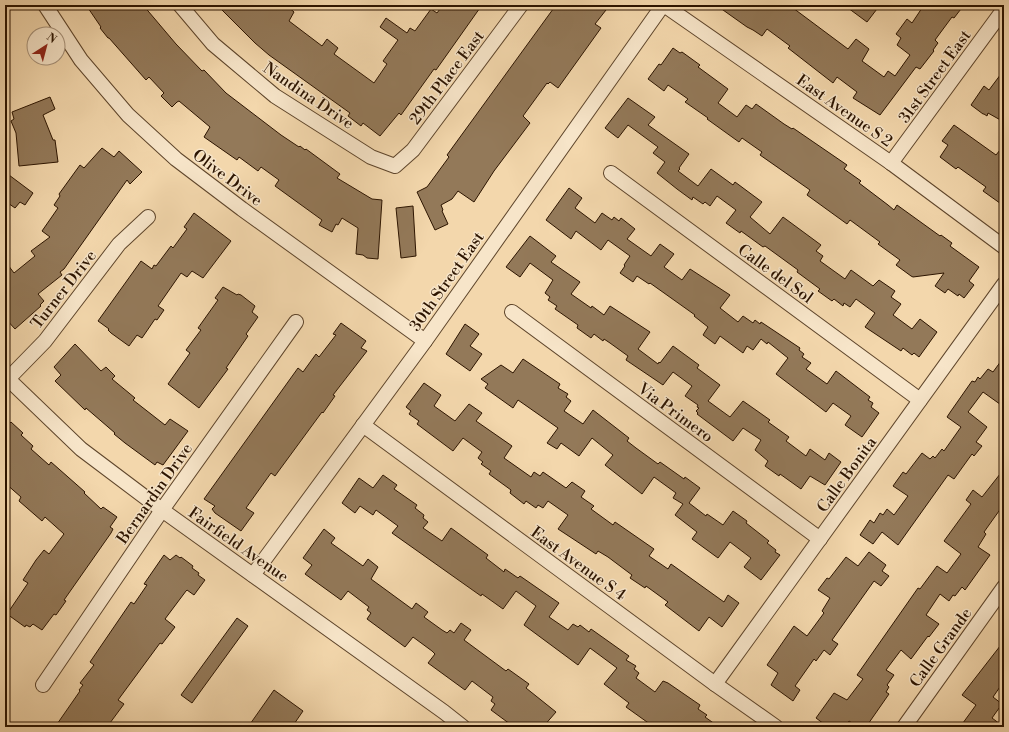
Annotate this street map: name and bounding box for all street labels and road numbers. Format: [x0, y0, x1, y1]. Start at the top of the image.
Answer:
street label: 29th Place East [405, 26, 489, 129]
street label: 31st Street East [894, 26, 975, 127]
street label: Nandina Drive [259, 58, 358, 134]
street label: East Avenue S 2 [792, 70, 896, 151]
street label: Olive Drive [188, 145, 266, 211]
street label: 30th Street East [405, 228, 489, 335]
street label: Calle del Sol [734, 240, 817, 308]
street label: Turner Drive [27, 246, 101, 333]
street label: Via Primero [633, 378, 717, 447]
street label: Calle Bonita [813, 432, 882, 516]
street label: Bernardin Drive [112, 439, 197, 549]
street label: Fairfield Avenue [184, 503, 292, 587]
street label: East Avenue S 4 [527, 522, 631, 605]
street label: Calle Grande [905, 604, 976, 691]

